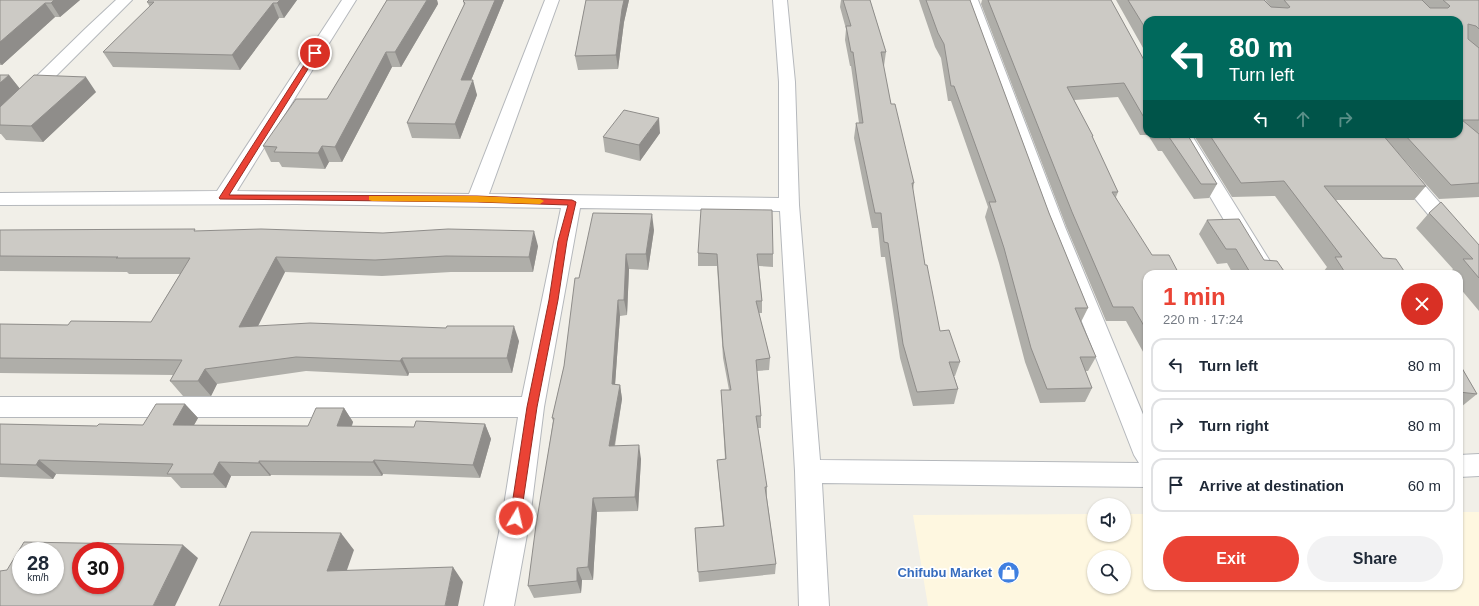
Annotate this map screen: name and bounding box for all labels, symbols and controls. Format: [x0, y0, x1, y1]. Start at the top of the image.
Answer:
icon: left [1163, 32, 1215, 84]
text: 80 m [1229, 32, 1293, 63]
pin [298, 36, 332, 70]
icon: arrive [304, 42, 326, 64]
text: Turn left [1229, 65, 1294, 85]
icon: left [1250, 108, 1272, 130]
icon: ahead [1292, 108, 1314, 130]
icon: right [1334, 108, 1356, 130]
text: 1 min [1163, 283, 1226, 310]
button: close [1401, 283, 1443, 325]
text: 220 m · 17:24 [1163, 312, 1243, 327]
icon: left [1165, 354, 1187, 376]
text: Turn left [1199, 357, 1258, 374]
text: 80 m [1408, 357, 1441, 374]
icon: right [1165, 414, 1187, 436]
text: Turn right [1199, 417, 1269, 434]
text: 80 m [1408, 417, 1441, 434]
icon: arrive [1165, 474, 1187, 496]
text: Arrive at destination [1199, 477, 1344, 494]
text: 60 m [1408, 477, 1441, 494]
position arrow [495, 497, 537, 539]
map controls [1087, 498, 1131, 594]
button: sound [1087, 498, 1131, 542]
button: Exit [1163, 536, 1299, 582]
button: Share [1307, 536, 1443, 582]
speed limit sign: 30 [72, 542, 124, 594]
button: search [1087, 550, 1131, 594]
text: 28 [27, 552, 49, 574]
shop icon: Chifubu Market [995, 559, 1021, 585]
place label: Chifubu Market [897, 565, 993, 580]
text: km/h [27, 572, 49, 583]

